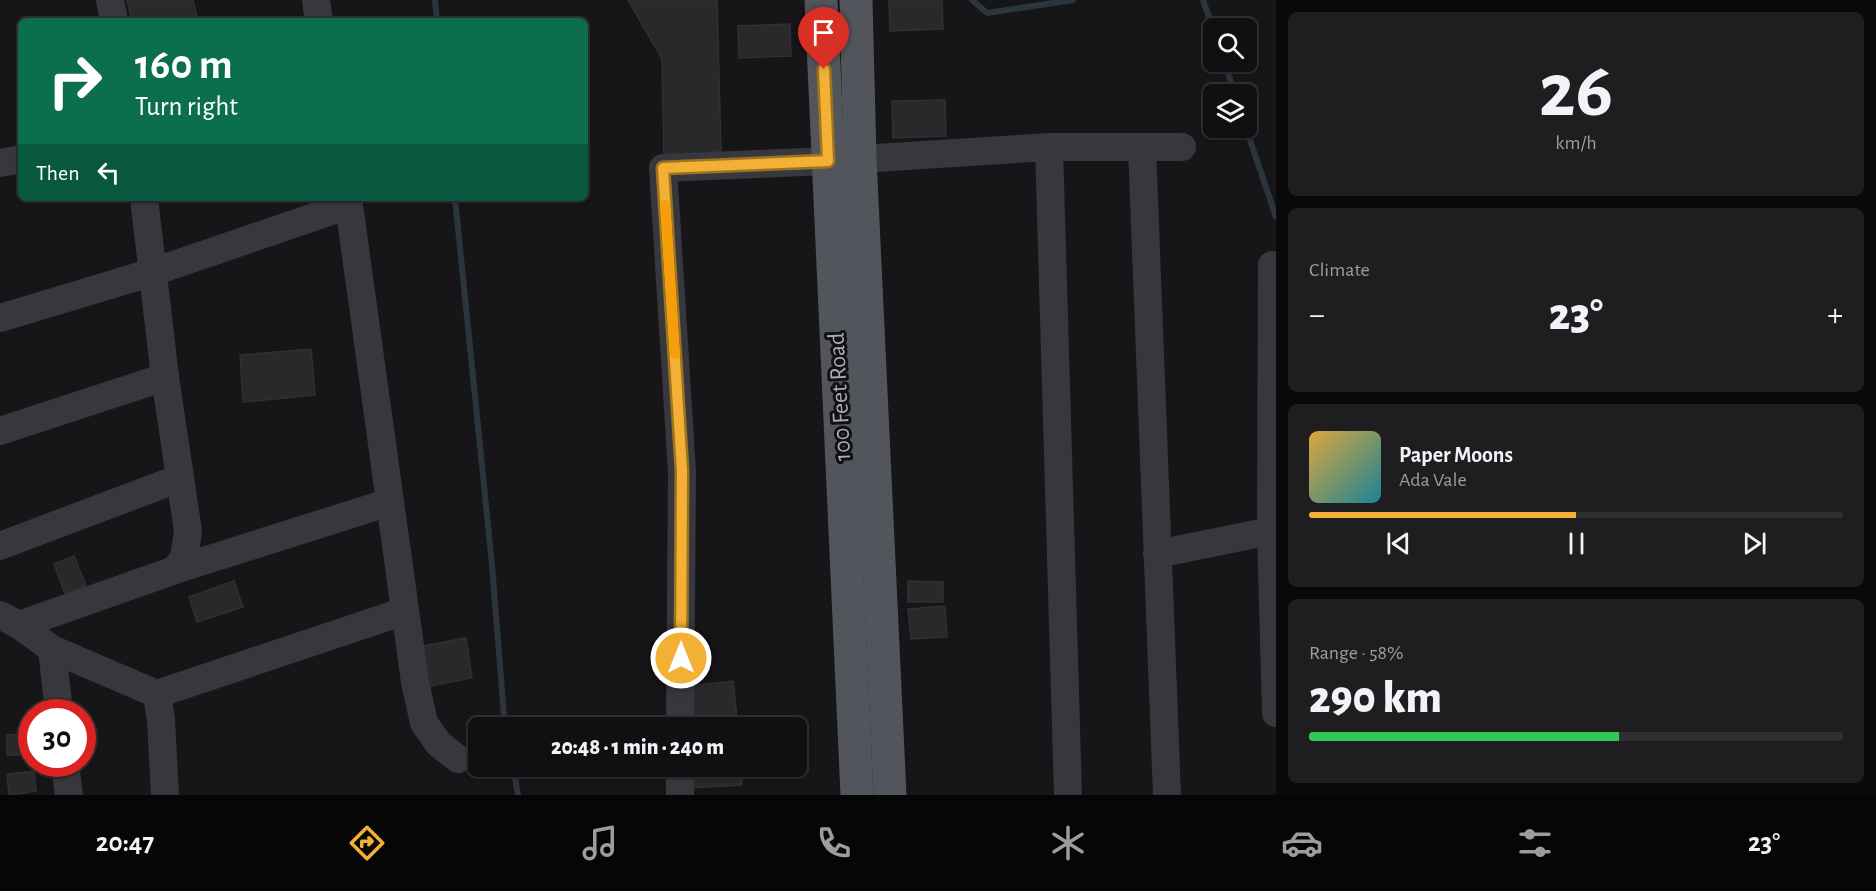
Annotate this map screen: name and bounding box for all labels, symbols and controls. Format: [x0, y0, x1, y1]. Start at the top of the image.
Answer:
pin [798, 7, 849, 69]
icon: arrive [807, 16, 840, 49]
map controls [1203, 18, 1257, 138]
button: search [1203, 18, 1257, 72]
icon: right [36, 42, 114, 120]
text: 160 m [135, 44, 233, 86]
text: 26 [1539, 53, 1613, 131]
button: layers [1203, 84, 1257, 138]
text: Turn right [135, 93, 238, 120]
text: km/h [1555, 133, 1597, 153]
icon: left [92, 156, 125, 189]
text: Then [36, 162, 80, 184]
text: Climate [1309, 260, 1370, 280]
text: 23° [1549, 293, 1603, 338]
text: − [1309, 299, 1325, 332]
text: + [1827, 299, 1843, 332]
street label: 100 Feet Road [825, 332, 855, 462]
text: Paper Moons [1399, 444, 1513, 466]
text: Ada Vale [1399, 470, 1467, 490]
icon: previous [1382, 527, 1415, 560]
icon: pause [1560, 527, 1593, 560]
icon: next [1738, 527, 1771, 560]
position arrow [649, 626, 713, 690]
text: Range · 58% [1309, 643, 1404, 663]
text: 290 km [1309, 676, 1442, 721]
speed limit sign: 30 [18, 699, 96, 777]
text: 20:48 · 1 min · 240 m [551, 736, 724, 758]
icon: directions [346, 822, 388, 864]
icon: music [579, 822, 621, 864]
icon: phone [813, 822, 855, 864]
icon: climate [1047, 822, 1089, 864]
icon: car [1281, 822, 1323, 864]
icon: filters [1514, 822, 1556, 864]
text: 20:47 [96, 829, 154, 856]
text: 23° [1748, 829, 1780, 856]

